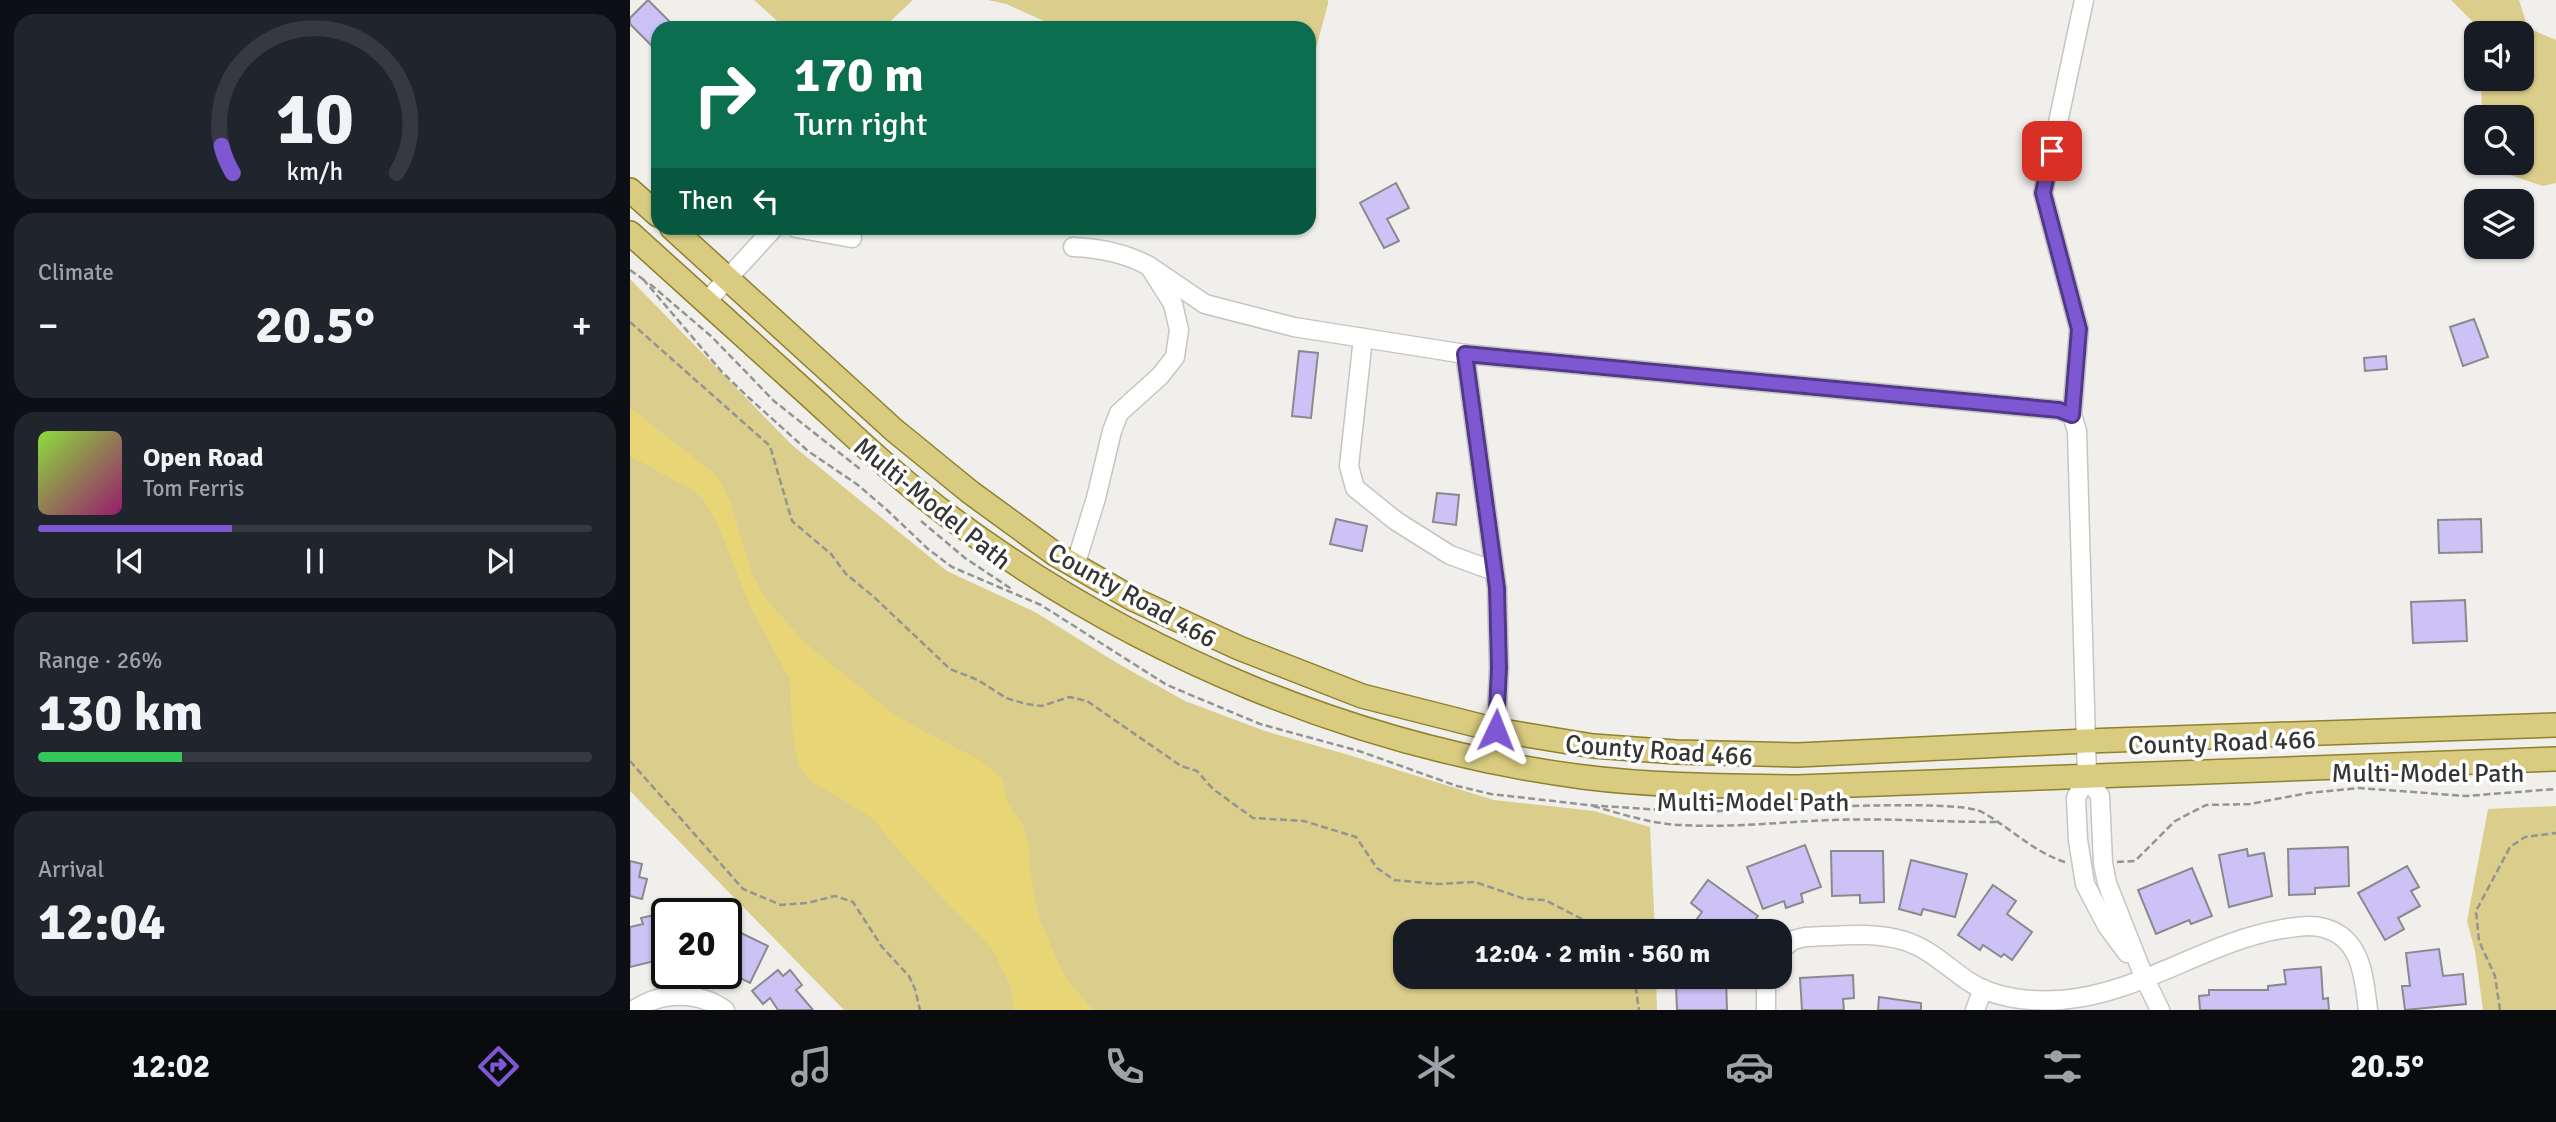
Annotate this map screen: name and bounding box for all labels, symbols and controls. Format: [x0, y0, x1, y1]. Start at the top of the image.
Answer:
map controls [2464, 21, 2534, 259]
button: sound [2464, 21, 2534, 91]
text: 170 m [794, 45, 924, 105]
icon: right [679, 49, 770, 140]
text: 10 [276, 75, 354, 164]
text: Turn right [794, 105, 927, 144]
button: search [2464, 105, 2534, 175]
pin [2022, 121, 2082, 181]
icon: arrive [2033, 132, 2071, 170]
text: km/h [287, 155, 343, 186]
icon: left [747, 182, 785, 220]
text: Then [679, 185, 733, 217]
button: layers [2464, 189, 2534, 259]
text: Climate [38, 258, 114, 287]
text: 20.5° [255, 293, 375, 357]
text: − [38, 302, 59, 349]
text: + [571, 302, 592, 349]
street label: Multi-Model Path [847, 431, 1017, 577]
text: Open Road [143, 442, 264, 474]
text: Tom Ferris [143, 474, 244, 503]
street label: County Road 466 [1042, 536, 1222, 656]
icon: previous [111, 542, 149, 580]
icon: pause [296, 542, 334, 580]
icon: next [481, 542, 519, 580]
text: Range · 26% [38, 646, 162, 675]
text: 130 km [38, 681, 203, 745]
position arrow [1459, 693, 1533, 767]
street label: County Road 466 [2127, 724, 2317, 762]
street label: County Road 466 [1564, 728, 1754, 774]
street label: Multi-Model Path [2332, 758, 2524, 790]
street label: Multi-Model Path [1657, 787, 1849, 819]
text: Arrival [38, 855, 104, 884]
text: 12:04 [38, 890, 166, 954]
speed limit sign: 20 [651, 898, 742, 989]
text: 12:04 · 2 min · 560 m [1475, 938, 1710, 970]
icon: directions [474, 1042, 523, 1091]
icon: music [787, 1042, 836, 1091]
icon: phone [1100, 1042, 1149, 1091]
icon: climate [1412, 1042, 1461, 1091]
icon: car [1725, 1042, 1774, 1091]
icon: filters [2038, 1042, 2087, 1091]
text: 12:02 [132, 1047, 210, 1086]
text: 20.5° [2350, 1047, 2424, 1086]

